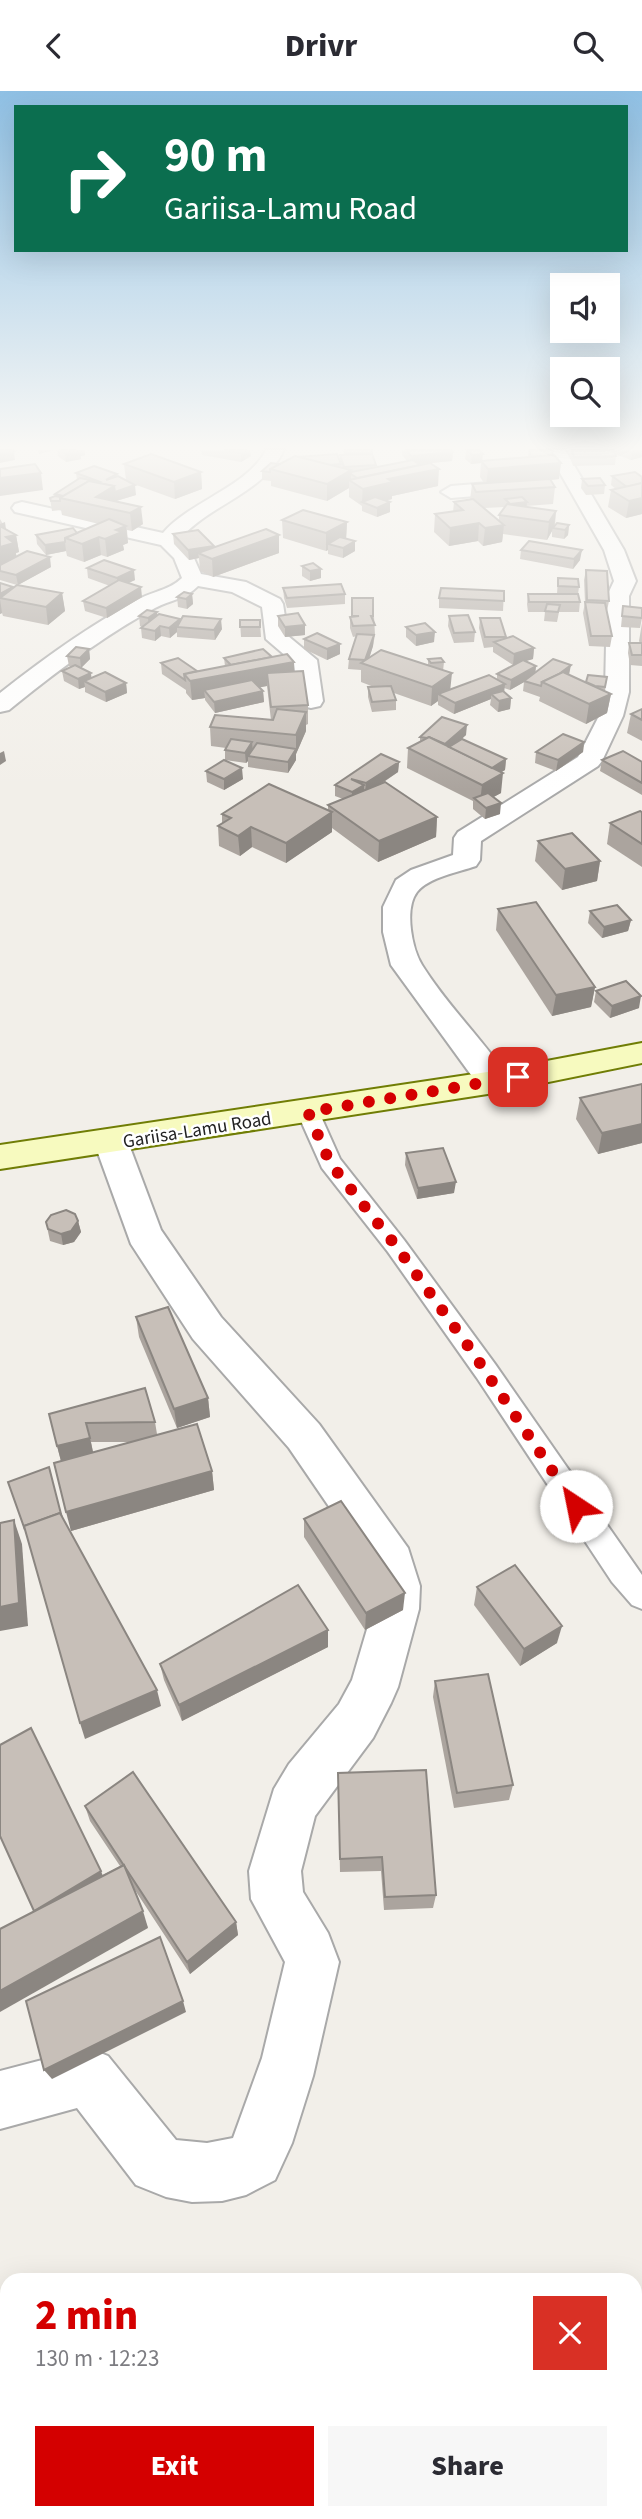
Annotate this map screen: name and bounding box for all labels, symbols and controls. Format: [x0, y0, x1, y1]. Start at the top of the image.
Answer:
text: Drivr [285, 23, 357, 69]
icon: back [35, 27, 73, 65]
icon: search [569, 27, 607, 65]
text: 90 m [164, 121, 268, 191]
icon: right [49, 133, 140, 224]
text: Gariisa-Lamu Road [164, 186, 417, 232]
map controls [550, 273, 620, 427]
button: sound [550, 273, 620, 343]
button: search [550, 357, 620, 427]
pin [488, 1047, 548, 1107]
icon: arrive [499, 1058, 537, 1096]
street label: Gariisa-Lamu Road [121, 1105, 274, 1156]
position arrow [539, 1469, 613, 1543]
text: 2 min [35, 2286, 138, 2346]
button: close [533, 2296, 607, 2370]
text: 130 m · 12:23 [35, 2342, 159, 2375]
button: Exit [35, 2426, 314, 2506]
button: Share [328, 2426, 607, 2506]

